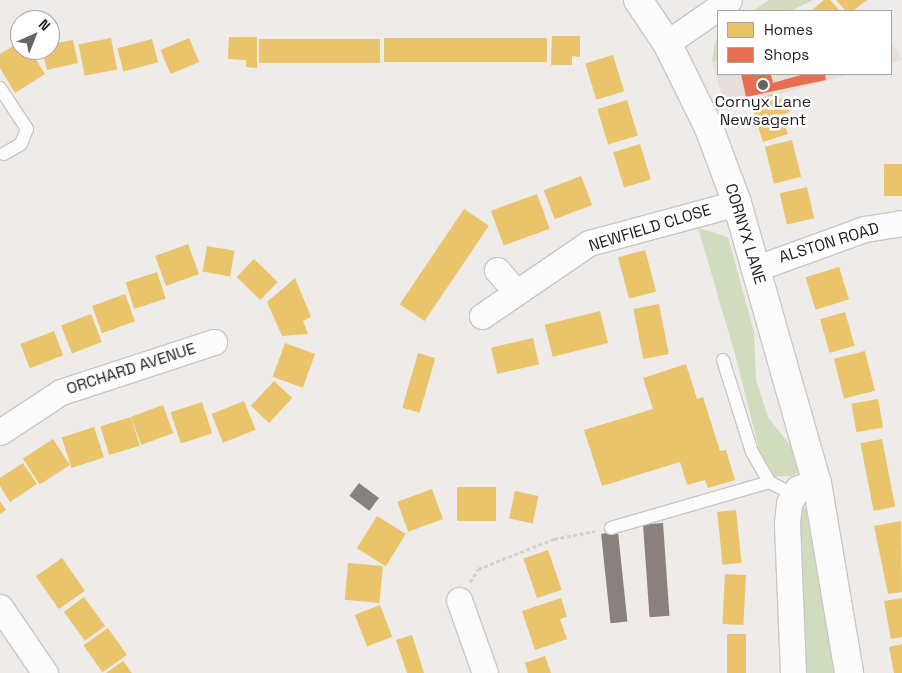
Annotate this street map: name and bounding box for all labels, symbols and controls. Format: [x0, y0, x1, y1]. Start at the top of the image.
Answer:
north arrow [10, 10, 60, 60]
legend [717, 10, 892, 75]
text: N [35, 15, 54, 35]
text: Homes [764, 20, 813, 39]
text: Shops [764, 45, 809, 64]
marker: Cornyx Lane Newsagent [757, 79, 769, 91]
place label: Cornyx Lane Newsagent [715, 92, 811, 130]
street label: CORNYX LANE [721, 181, 769, 287]
street label: NEWFIELD CLOSE [587, 200, 713, 256]
street label: ALSTON ROAD [777, 219, 881, 267]
street label: ORCHARD AVENUE [64, 339, 198, 399]

